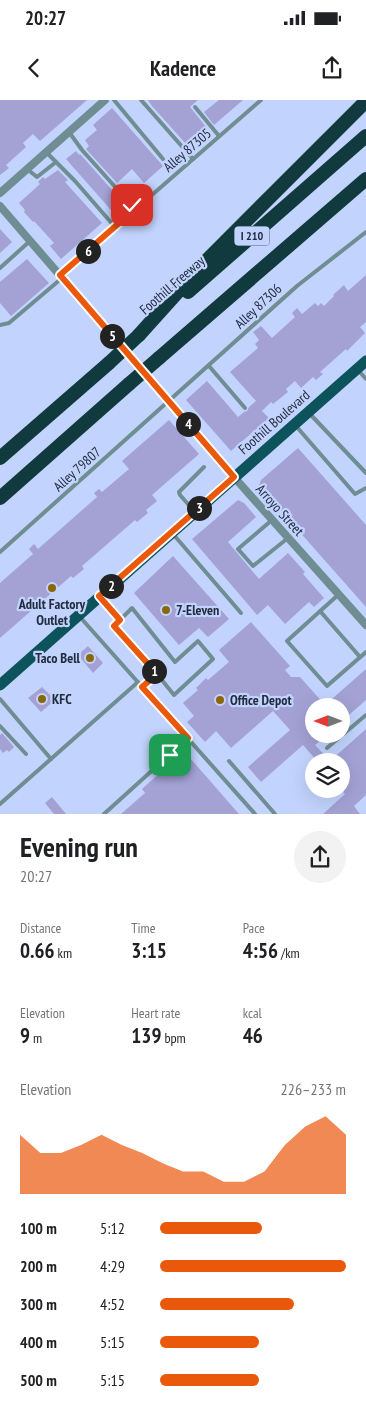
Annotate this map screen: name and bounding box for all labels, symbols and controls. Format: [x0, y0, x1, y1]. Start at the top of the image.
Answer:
text: 20:27 [25, 6, 66, 30]
icon: back [20, 54, 48, 82]
text: Kadence [150, 54, 216, 82]
icon: share [318, 54, 346, 82]
street label: Alley 87305 [159, 124, 215, 176]
pin [111, 184, 153, 226]
icon: check [118, 191, 146, 219]
road number: I 210 [234, 226, 270, 246]
pin: 6 [76, 238, 100, 264]
text: 6 [85, 242, 92, 260]
street label: Foothill Freeway [136, 251, 209, 318]
street label: Alley 87306 [231, 280, 285, 332]
pin: 5 [100, 324, 124, 348]
text: 5 [109, 327, 116, 345]
street label: Foothill Boulevard [235, 386, 313, 458]
pin: 4 [176, 412, 200, 436]
text: 4 [185, 415, 192, 433]
street label: Alley 79807 [49, 443, 105, 495]
street label: Arroyo Street [252, 480, 308, 540]
pin: 3 [186, 496, 212, 520]
text: 3 [196, 499, 203, 517]
pin: 2 [98, 574, 124, 598]
text: 2 [108, 577, 115, 595]
marker: Adult Factory Outlet [46, 582, 58, 594]
place label: Adult Factory Outlet [18, 595, 86, 629]
place label: 7-Eleven [176, 601, 219, 619]
marker: 7-Eleven [160, 604, 172, 616]
place label: Taco Bell [35, 649, 81, 667]
marker: Taco Bell [84, 652, 96, 664]
pin: 1 [142, 658, 166, 684]
text: 1 [151, 662, 158, 680]
place label: KFC [52, 690, 72, 708]
place label: Office Depot [230, 691, 292, 709]
marker: KFC [36, 693, 48, 705]
marker: Office Depot [214, 694, 226, 706]
north arrow [305, 698, 350, 742]
map controls [305, 698, 350, 798]
pin [149, 734, 191, 776]
icon: arrive [156, 741, 184, 769]
button: layers [305, 753, 350, 798]
text: Evening run [20, 828, 138, 865]
button: share [294, 831, 346, 883]
text: 20:27 [20, 866, 52, 886]
text: Distance [20, 919, 61, 937]
text: Time [131, 919, 156, 937]
text: Pace [243, 919, 265, 937]
text: 0.66 [20, 937, 55, 964]
text: 3:15 [131, 937, 167, 964]
text: 4:56 [243, 937, 278, 964]
text: km [55, 944, 72, 962]
text: /km [278, 944, 300, 962]
text: Elevation [20, 1004, 65, 1022]
text: Heart rate [131, 1004, 180, 1022]
text: kcal [243, 1004, 262, 1022]
text: 9 [20, 1022, 30, 1049]
text: 139 [131, 1022, 161, 1049]
text: 46 [243, 1022, 263, 1049]
text: m [30, 1029, 42, 1047]
text: bpm [161, 1029, 186, 1047]
text: Elevation [20, 1079, 71, 1099]
text: 226–233 m [281, 1079, 346, 1099]
text: 100 m [20, 1218, 57, 1238]
text: 5:12 [100, 1218, 125, 1238]
text: 200 m [20, 1256, 57, 1276]
text: 4:29 [100, 1256, 125, 1276]
text: 300 m [20, 1294, 57, 1314]
text: 4:52 [100, 1294, 125, 1314]
text: 400 m [20, 1332, 57, 1352]
text: 5:15 [100, 1332, 125, 1352]
text: 500 m [20, 1370, 57, 1390]
text: 5:15 [100, 1370, 125, 1390]

